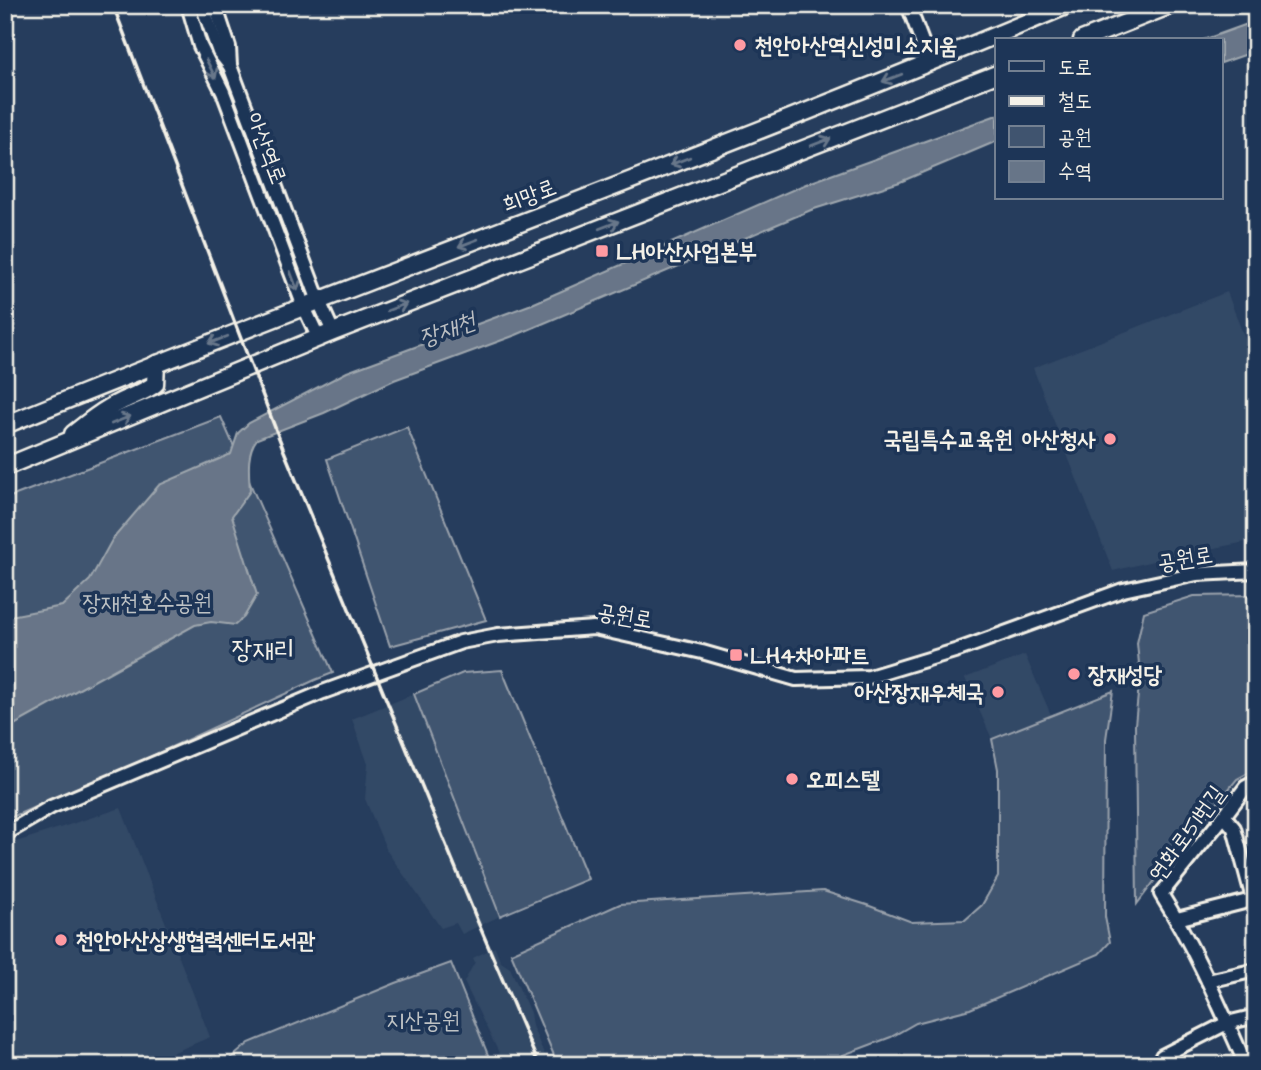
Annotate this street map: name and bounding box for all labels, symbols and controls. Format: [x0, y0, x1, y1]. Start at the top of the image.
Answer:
place label: 천안아산역신성미소지움 [754, 30, 958, 62]
marker: 천안아산역신성미소지움 [732, 37, 748, 53]
legend [995, 38, 1222, 200]
text: 도로 [1058, 53, 1092, 82]
one-way arrow [205, 58, 219, 79]
one-way arrow [881, 73, 903, 86]
text: 철도 [1058, 87, 1092, 116]
street label: 아산역로 [238, 108, 294, 189]
text: 공원 [1058, 123, 1092, 152]
one-way arrow [810, 135, 831, 148]
one-way arrow [669, 155, 691, 168]
text: 수역 [1058, 157, 1092, 186]
street label: 희망로 [498, 171, 561, 221]
one-way arrow [598, 217, 619, 230]
place label: LH아산사업본부 [616, 236, 757, 268]
one-way arrow [457, 237, 479, 250]
marker: LH아산사업본부 [594, 243, 610, 259]
one-way arrow [289, 269, 302, 291]
one-way arrow [386, 300, 407, 313]
water label: 장재천 [414, 303, 483, 356]
one-way arrow [207, 335, 229, 348]
one-way arrow [109, 413, 131, 426]
place label: 국립특수교육원 아산청사 [883, 424, 1096, 456]
marker: 국립특수교육원 아산청사 [1102, 431, 1118, 447]
street label: 공원로 [1155, 539, 1215, 579]
park label: 장재천호수공원 [82, 587, 212, 619]
street label: 공원로 [595, 595, 655, 637]
district label: 장재리 [232, 632, 294, 668]
place label: LH4차아파트 [750, 640, 870, 672]
marker: LH4차아파트 [728, 647, 744, 663]
place label: 장재성당 [1088, 659, 1163, 691]
marker: 장재성당 [1066, 666, 1082, 682]
place label: 아산장재우체국 [854, 677, 984, 709]
marker: 아산장재우체국 [990, 684, 1006, 700]
place label: 오피스텔 [806, 764, 881, 796]
marker: 오피스텔 [784, 771, 800, 787]
street label: 연화로51번길 [1141, 779, 1233, 888]
place label: 천안아산상생협력센터도서관 [75, 925, 316, 957]
marker: 천안아산상생협력센터도서관 [53, 932, 69, 948]
park label: 지산공원 [386, 1005, 460, 1037]

